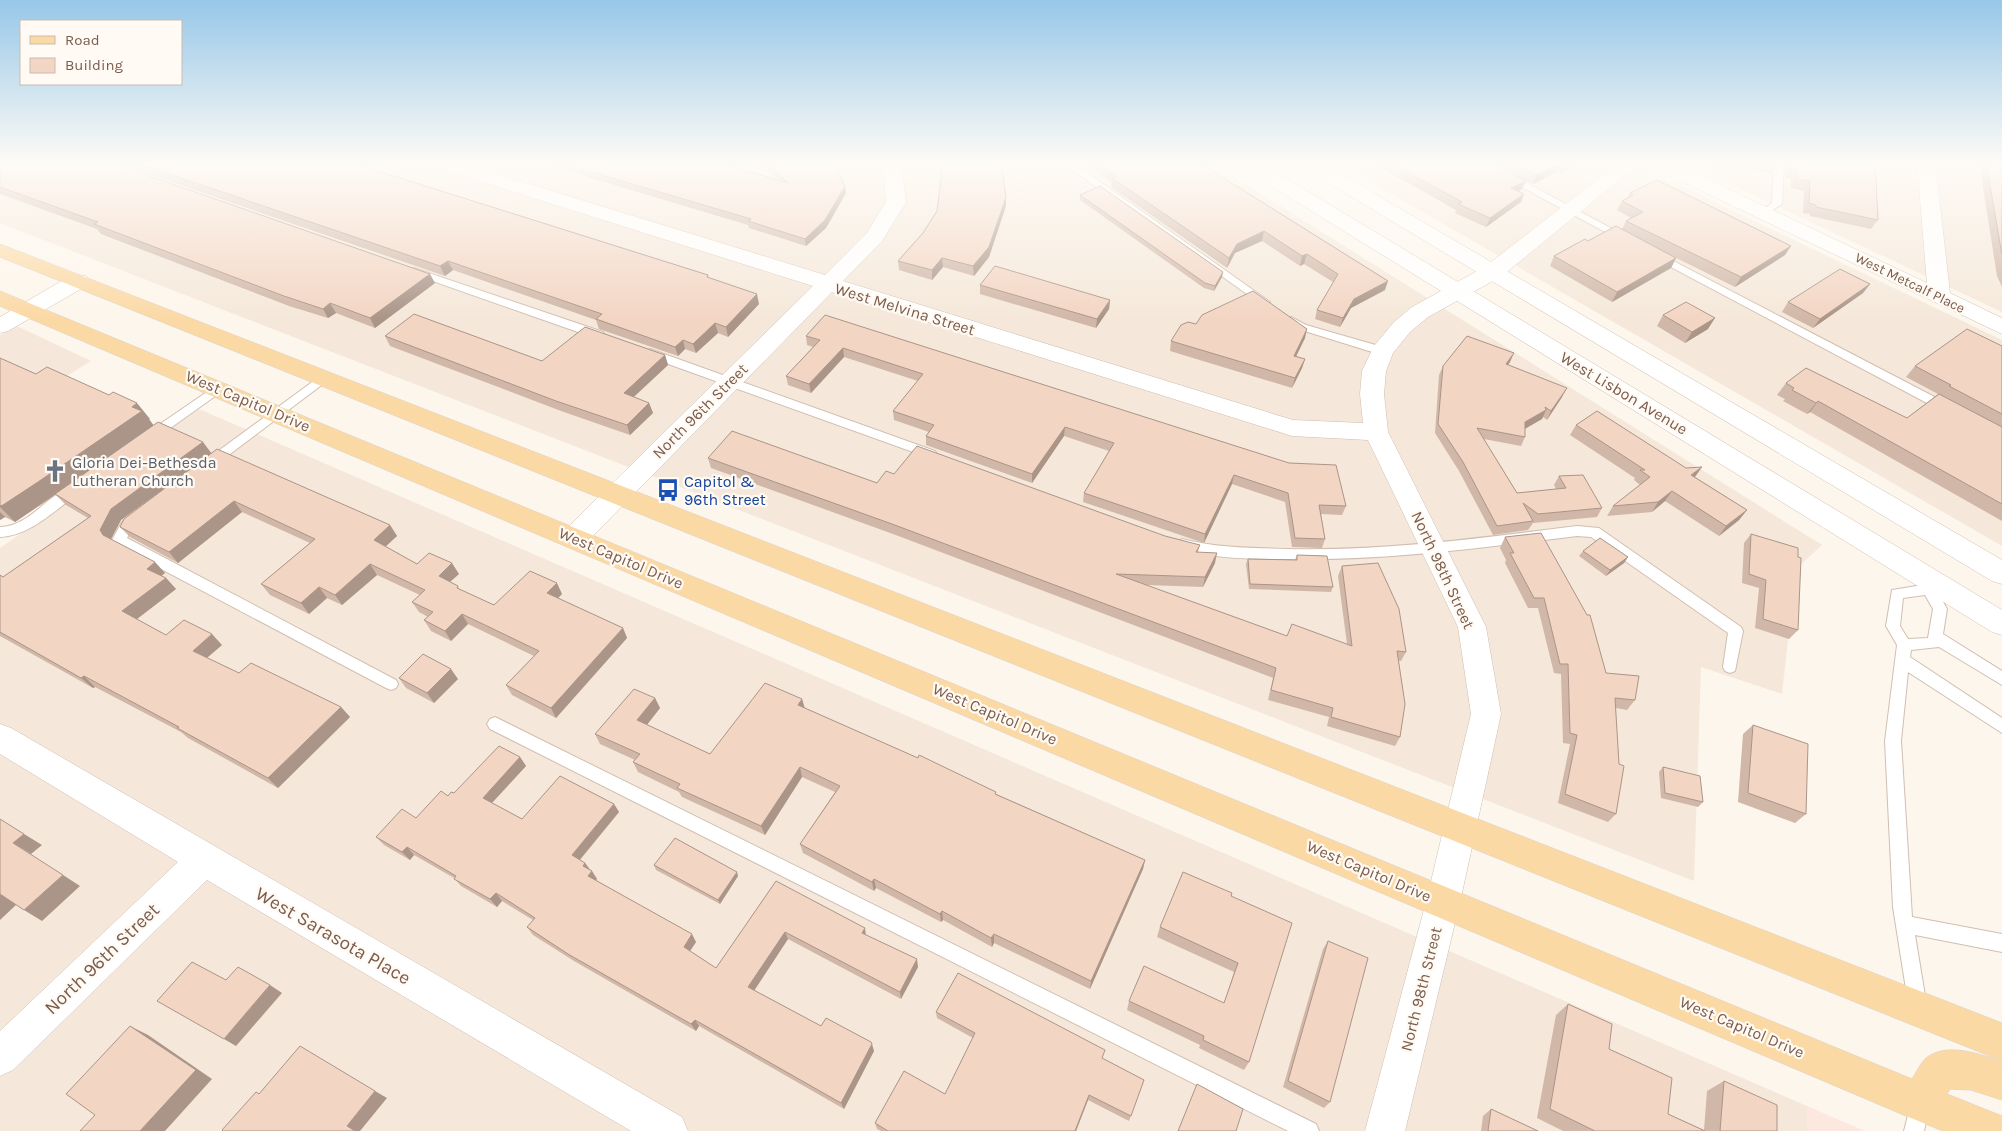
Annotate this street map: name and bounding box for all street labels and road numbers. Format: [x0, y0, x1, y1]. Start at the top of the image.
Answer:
street label: West Metcalf Place [1852, 249, 1968, 317]
street label: West Melvina Street [833, 279, 977, 339]
street label: West Lisbon Avenue [1557, 347, 1691, 439]
street label: North 96th Street [648, 359, 752, 463]
street label: West Capitol Drive [183, 366, 313, 436]
street label: North 98th Street [1407, 508, 1479, 632]
street label: West Capitol Drive [556, 523, 686, 593]
street label: West Capitol Drive [930, 679, 1060, 749]
street label: West Capitol Drive [1304, 836, 1434, 906]
street label: West Sarasota Place [252, 883, 414, 989]
street label: North 96th Street [40, 899, 164, 1019]
street label: North 98th Street [1396, 925, 1446, 1053]
street label: West Capitol Drive [1677, 992, 1807, 1062]

